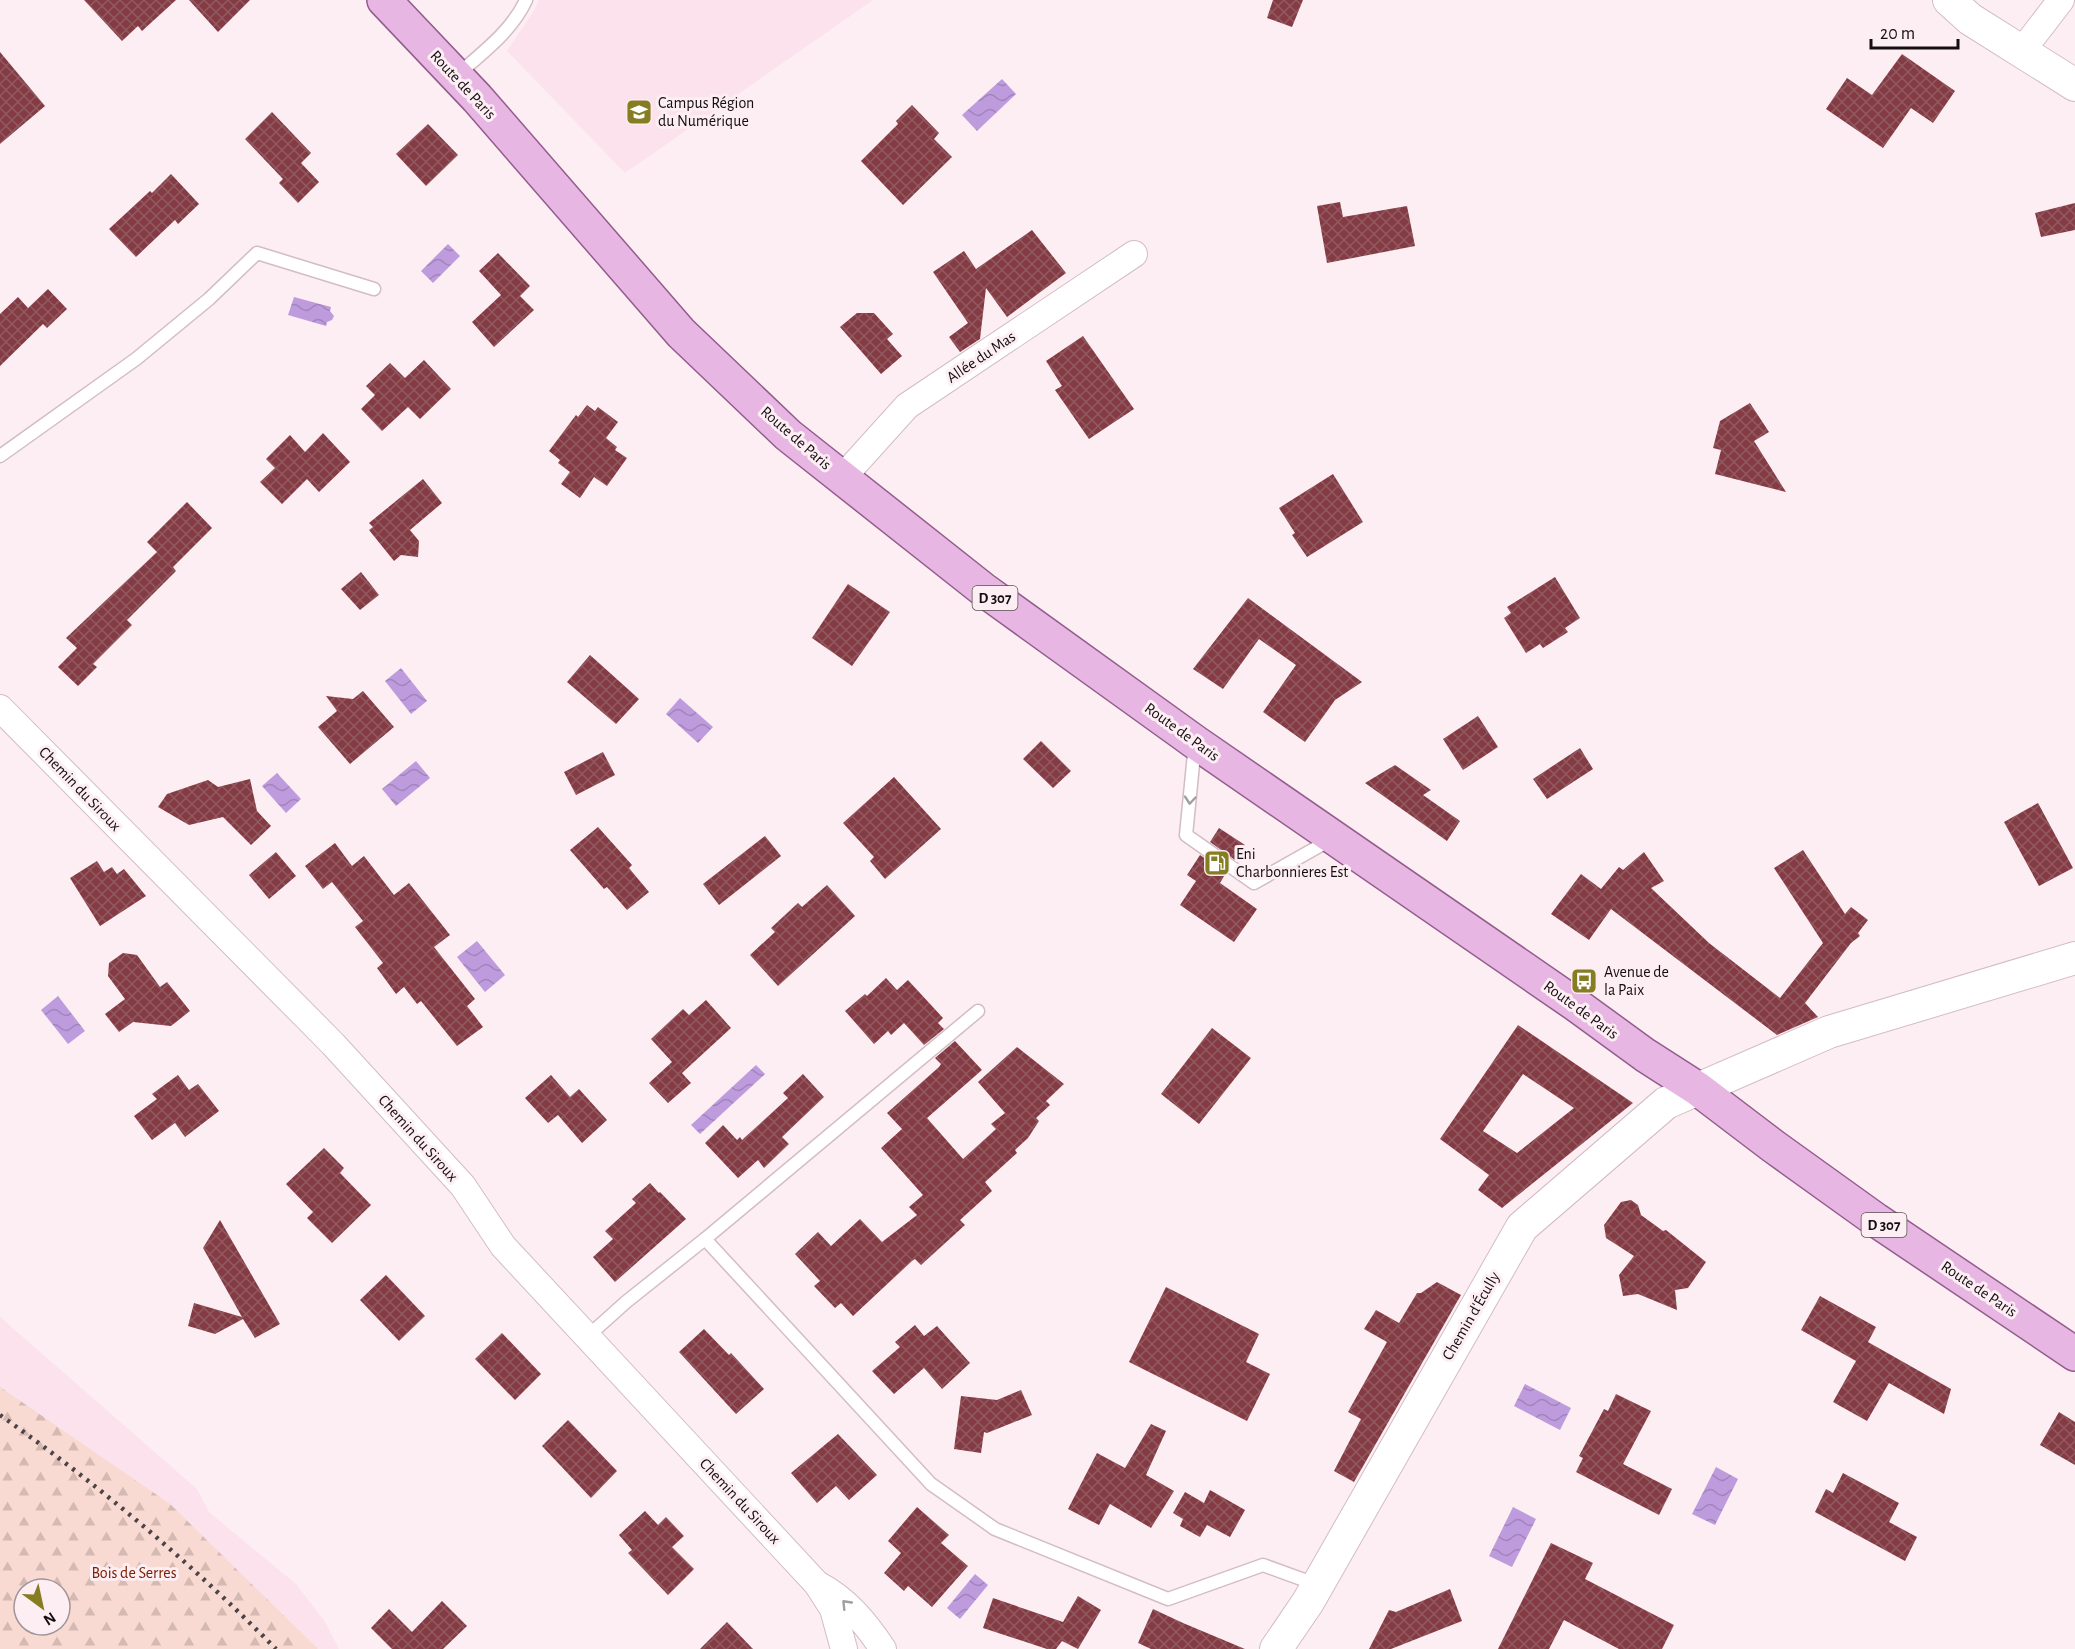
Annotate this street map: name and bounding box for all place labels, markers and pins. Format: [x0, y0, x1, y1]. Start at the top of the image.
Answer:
place label: Campus Région du Numérique [658, 95, 754, 129]
school or university icon: Campus Région du Numérique [624, 97, 654, 127]
place label: Eni Charbonnieres Est [1236, 846, 1348, 880]
fuel station icon: Eni Charbonnieres Est [1202, 848, 1232, 878]
place label: Avenue de la Paix [1604, 964, 1669, 998]
bus stop icon: Avenue de la Paix [1569, 966, 1599, 996]

